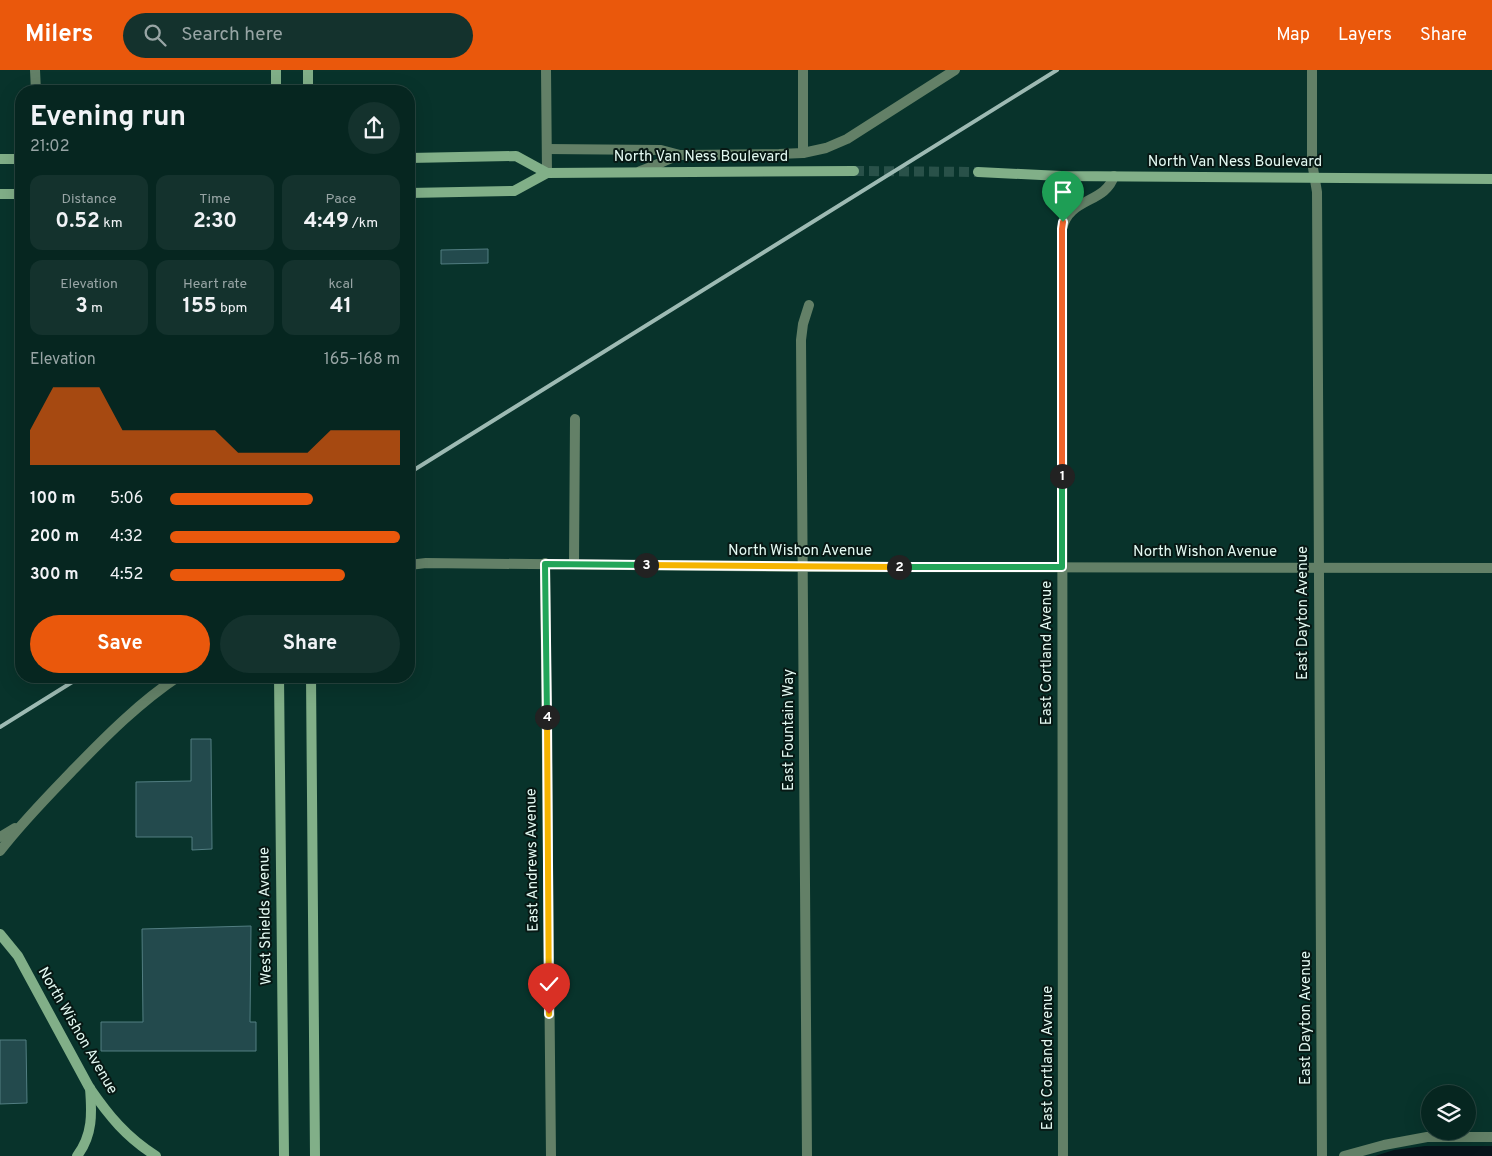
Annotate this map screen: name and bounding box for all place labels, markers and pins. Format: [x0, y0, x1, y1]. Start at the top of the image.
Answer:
pin [1042, 171, 1084, 222]
pin: 1 [1050, 464, 1074, 488]
pin: 3 [634, 552, 658, 578]
pin: 2 [886, 554, 912, 580]
pin: 4 [534, 704, 560, 730]
pin [528, 963, 570, 1014]

